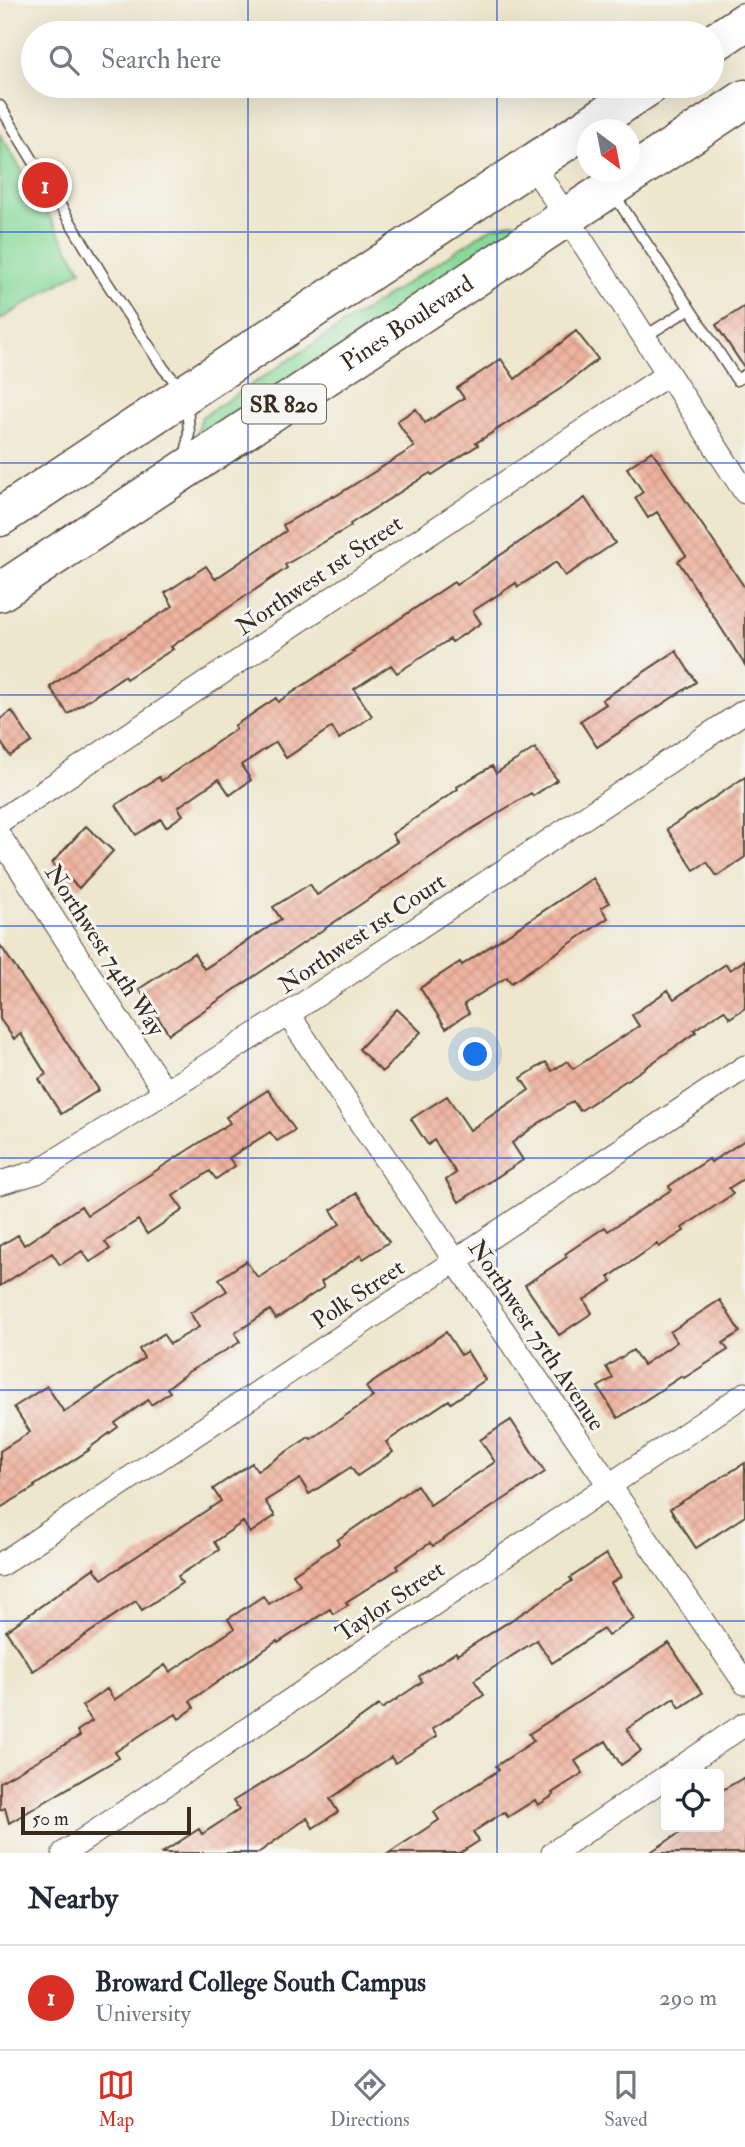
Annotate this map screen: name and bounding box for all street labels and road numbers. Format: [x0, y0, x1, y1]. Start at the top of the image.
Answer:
street label: Pines Boulevard [335, 268, 480, 378]
road number: SR 820 [242, 384, 326, 424]
street label: Northwest 1st Street [230, 508, 409, 643]
street label: Northwest 74th Way [38, 859, 172, 1042]
street label: Northwest 1st Court [273, 866, 452, 1001]
street label: Northwest 75th Avenue [461, 1234, 612, 1437]
street label: Polk Street [306, 1252, 411, 1337]
street label: Taylor Street [330, 1554, 451, 1649]

